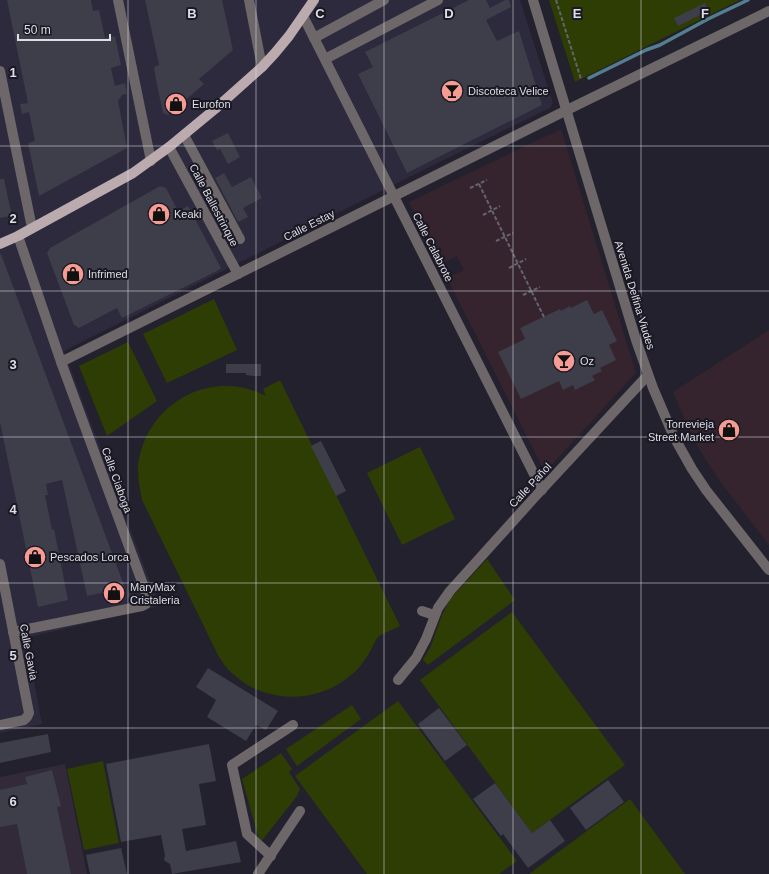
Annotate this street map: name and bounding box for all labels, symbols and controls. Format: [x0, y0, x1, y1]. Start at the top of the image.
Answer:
text: B [187, 6, 197, 21]
text: C [315, 6, 325, 21]
text: D [444, 6, 454, 21]
text: E [573, 6, 582, 21]
text: F [701, 6, 709, 21]
scale bar [18, 16, 110, 42]
text: 50 m [24, 23, 51, 37]
text: 1 [9, 65, 17, 80]
bar icon: Discoteca Velice [439, 78, 465, 104]
place label: Discoteca Velice [468, 85, 549, 97]
shop icon: Eurofon [163, 91, 189, 117]
place label: Eurofon [192, 98, 231, 110]
street label: Calle Ballestrinque [187, 162, 241, 248]
shop icon: Keaki [146, 201, 172, 227]
street label: Calle Estay [281, 207, 337, 243]
place label: Keaki [174, 208, 202, 220]
street label: Calle Calabrote [410, 210, 456, 284]
text: 2 [9, 211, 17, 226]
street label: Avenida Delfina Viudes [613, 239, 657, 351]
shop icon: Infrimed [60, 261, 86, 287]
place label: Infrimed [88, 268, 128, 280]
bar icon: Oz [551, 348, 577, 374]
place label: Oz [580, 355, 594, 367]
text: 3 [9, 357, 17, 372]
shop icon: Torrevieja Street Market [716, 417, 742, 443]
place label: Torrevieja Street Market [648, 418, 715, 443]
street label: Calle Ciaboga [100, 445, 135, 515]
street label: Calle Pañol [506, 460, 554, 510]
text: 4 [9, 502, 17, 517]
shop icon: Pescados Lorca [22, 544, 48, 570]
place label: Pescados Lorca [50, 551, 130, 563]
shop icon: MaryMax Cristaleria [101, 580, 127, 606]
place label: MaryMax Cristaleria [130, 581, 180, 606]
street label: Calle Gavia [18, 623, 40, 682]
text: 5 [9, 648, 17, 663]
text: 6 [9, 794, 17, 809]

